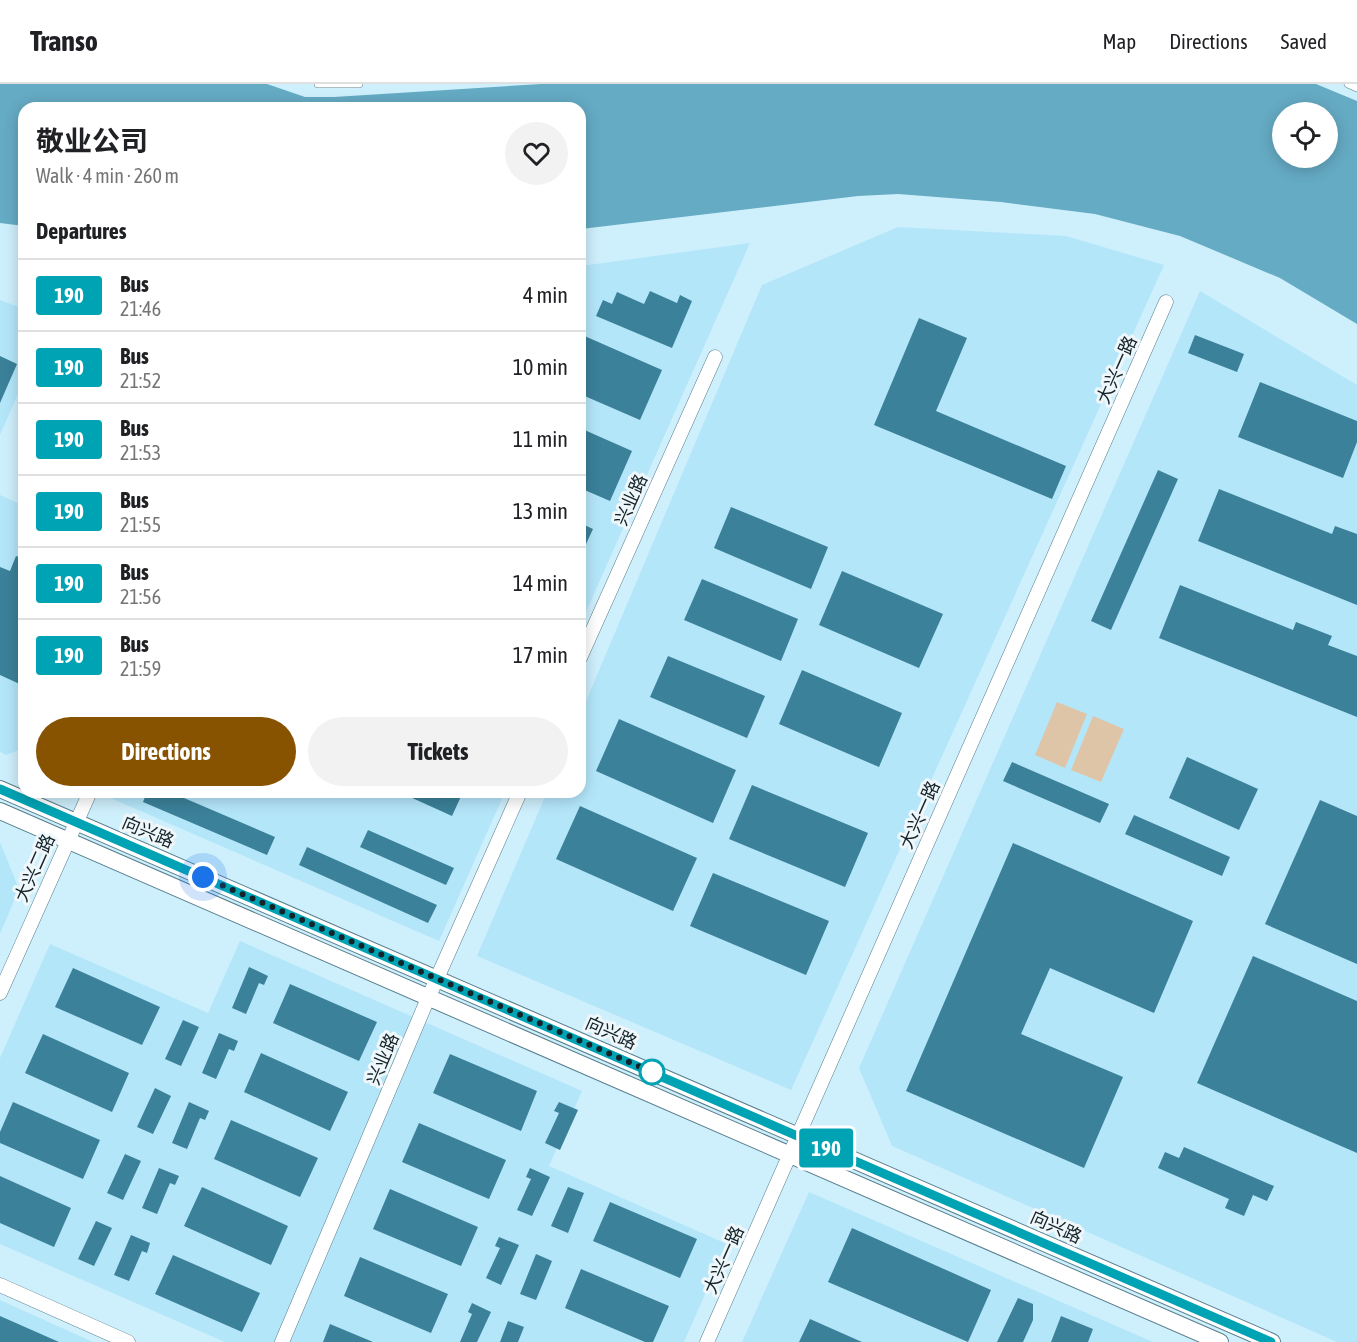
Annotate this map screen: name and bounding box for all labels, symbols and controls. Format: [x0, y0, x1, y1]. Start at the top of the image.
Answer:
text: Transo [30, 25, 98, 57]
text: Map [1102, 29, 1136, 53]
text: Directions [1169, 29, 1248, 53]
text: Saved [1281, 29, 1327, 53]
map controls [1272, 102, 1338, 168]
button: locate [1272, 102, 1338, 168]
button: heart [505, 122, 568, 185]
text: 敬业公司 [36, 125, 148, 157]
text: Walk · 4 min · 260 m [36, 164, 179, 187]
text: Departures [36, 218, 126, 244]
text: Bus [120, 271, 149, 297]
text: 4 min [523, 282, 568, 308]
text: 190 [54, 283, 84, 307]
text: 21:46 [120, 297, 161, 320]
street label: 大兴一路 [1092, 333, 1141, 407]
text: Bus [120, 343, 149, 369]
text: 10 min [513, 354, 568, 380]
text: 190 [54, 355, 84, 379]
text: 21:52 [120, 369, 161, 392]
text: Bus [120, 415, 149, 441]
text: 11 min [513, 426, 568, 452]
text: 190 [54, 427, 84, 451]
text: 21:53 [120, 441, 161, 464]
street label: 兴业路 [610, 471, 651, 529]
text: Bus [120, 487, 149, 513]
text: 13 min [513, 498, 568, 524]
text: 190 [54, 499, 84, 523]
text: 21:55 [120, 513, 161, 536]
text: Bus [120, 559, 149, 585]
text: 14 min [513, 570, 568, 596]
text: 190 [54, 571, 84, 595]
text: 21:56 [120, 585, 161, 608]
text: Bus [120, 631, 149, 657]
text: 17 min [513, 642, 568, 668]
text: 190 [54, 643, 84, 667]
text: 21:59 [120, 657, 161, 680]
button: Directions [36, 717, 296, 786]
button: Tickets [308, 717, 568, 786]
street label: 大兴一路 [895, 778, 944, 852]
street label: 向兴路 [119, 811, 177, 852]
street label: 大兴二路 [10, 831, 59, 905]
your location [188, 862, 218, 892]
street label: 向兴路 [582, 1012, 640, 1053]
street label: 兴业路 [362, 1030, 403, 1088]
unlabelled marker [639, 1059, 665, 1085]
line badge: 190 [792, 1128, 860, 1168]
text: 190 [811, 1136, 841, 1160]
street label: 向兴路 [1027, 1206, 1085, 1247]
street label: 大兴一路 [699, 1223, 748, 1297]

